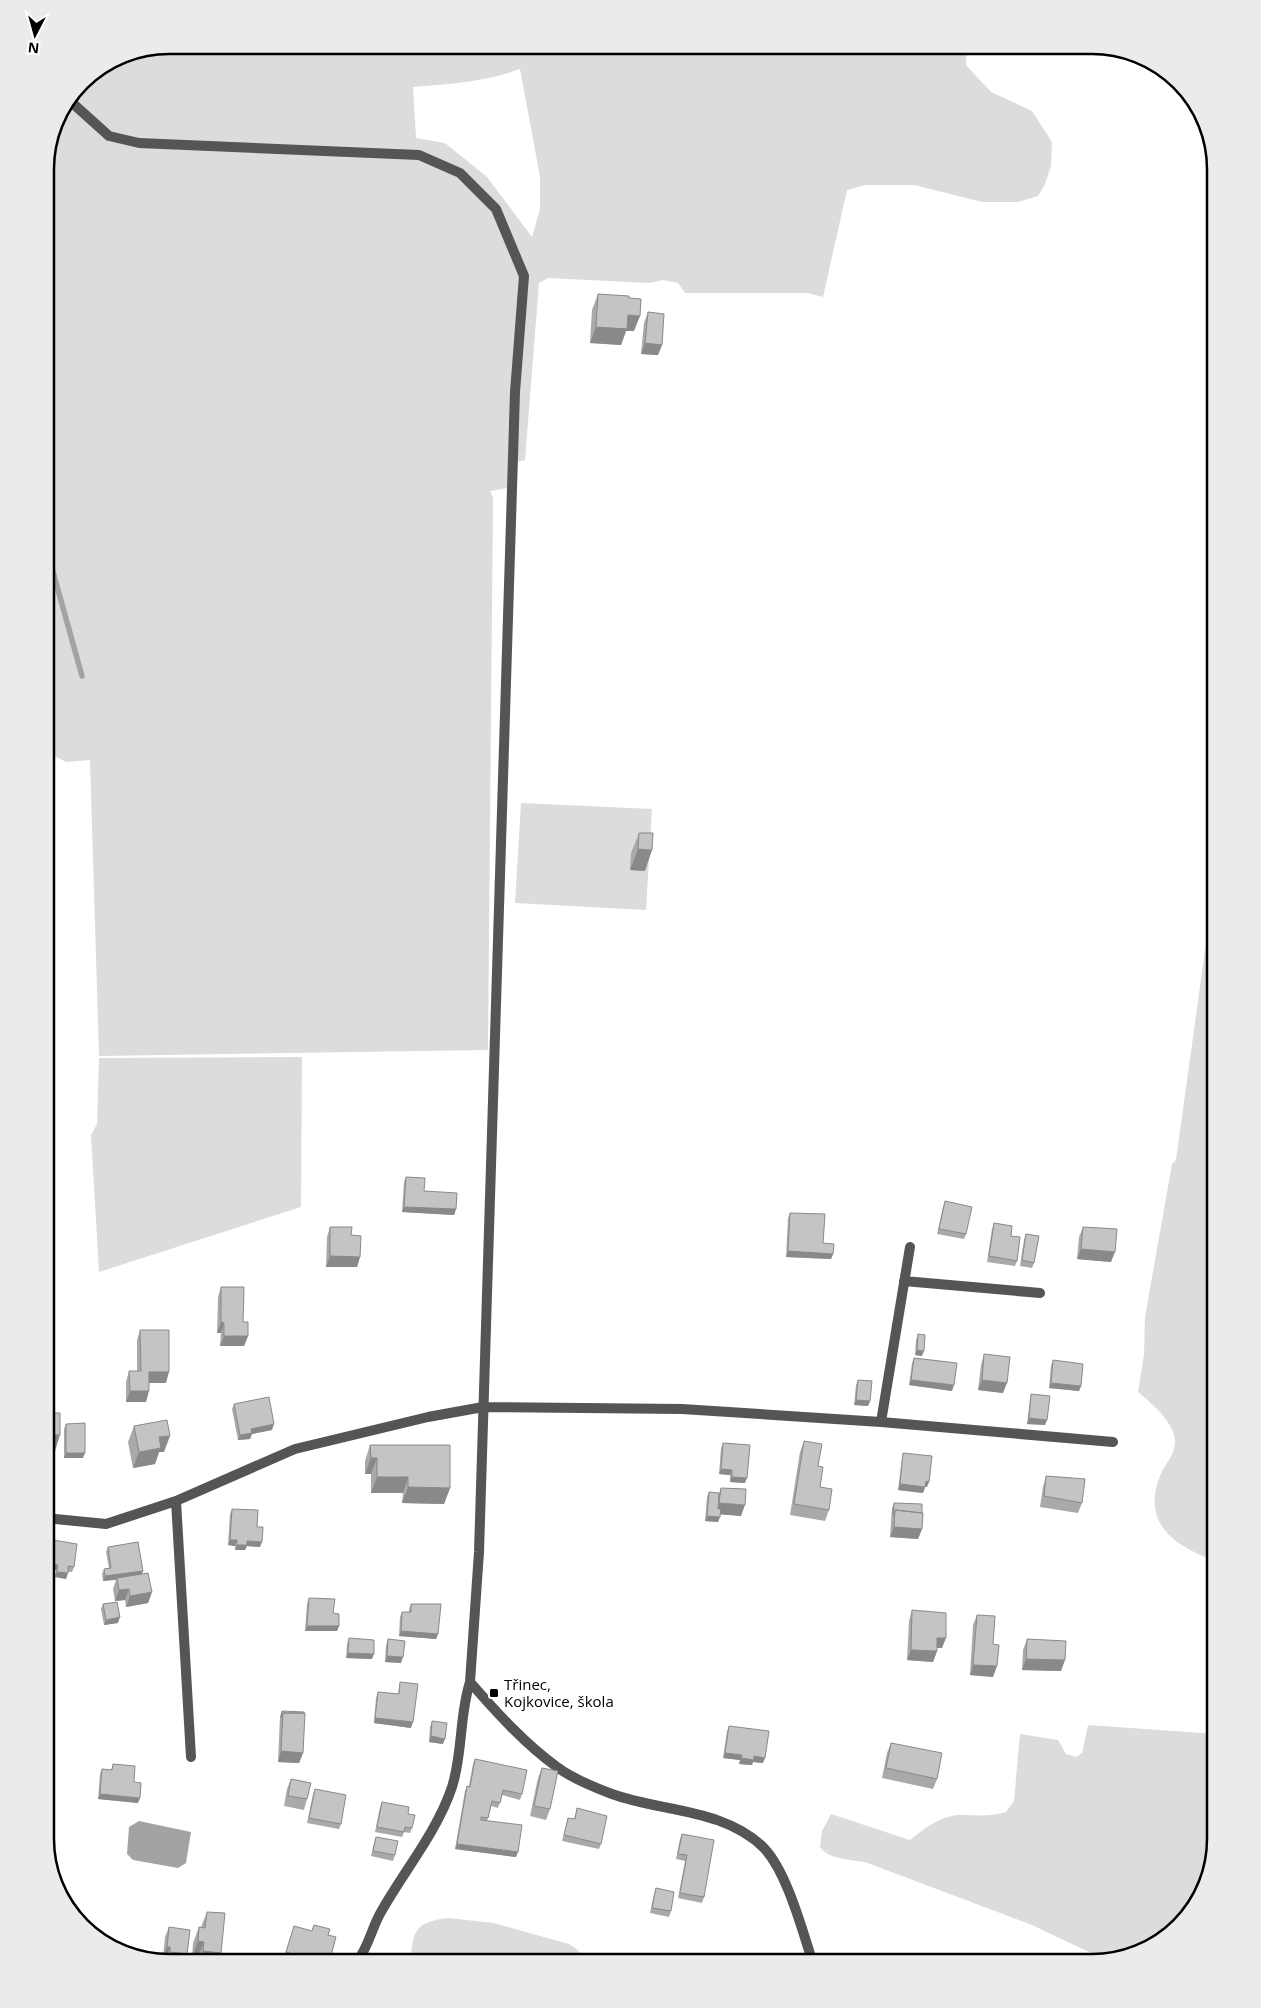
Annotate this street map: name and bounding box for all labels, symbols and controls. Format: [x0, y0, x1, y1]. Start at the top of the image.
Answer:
north arrow [10, 10, 60, 60]
text: N [27, 38, 40, 58]
place label: Třinec, Kojkovice, škola [504, 1674, 614, 1711]
marker: Třinec, Kojkovice, škola [488, 1687, 500, 1699]

